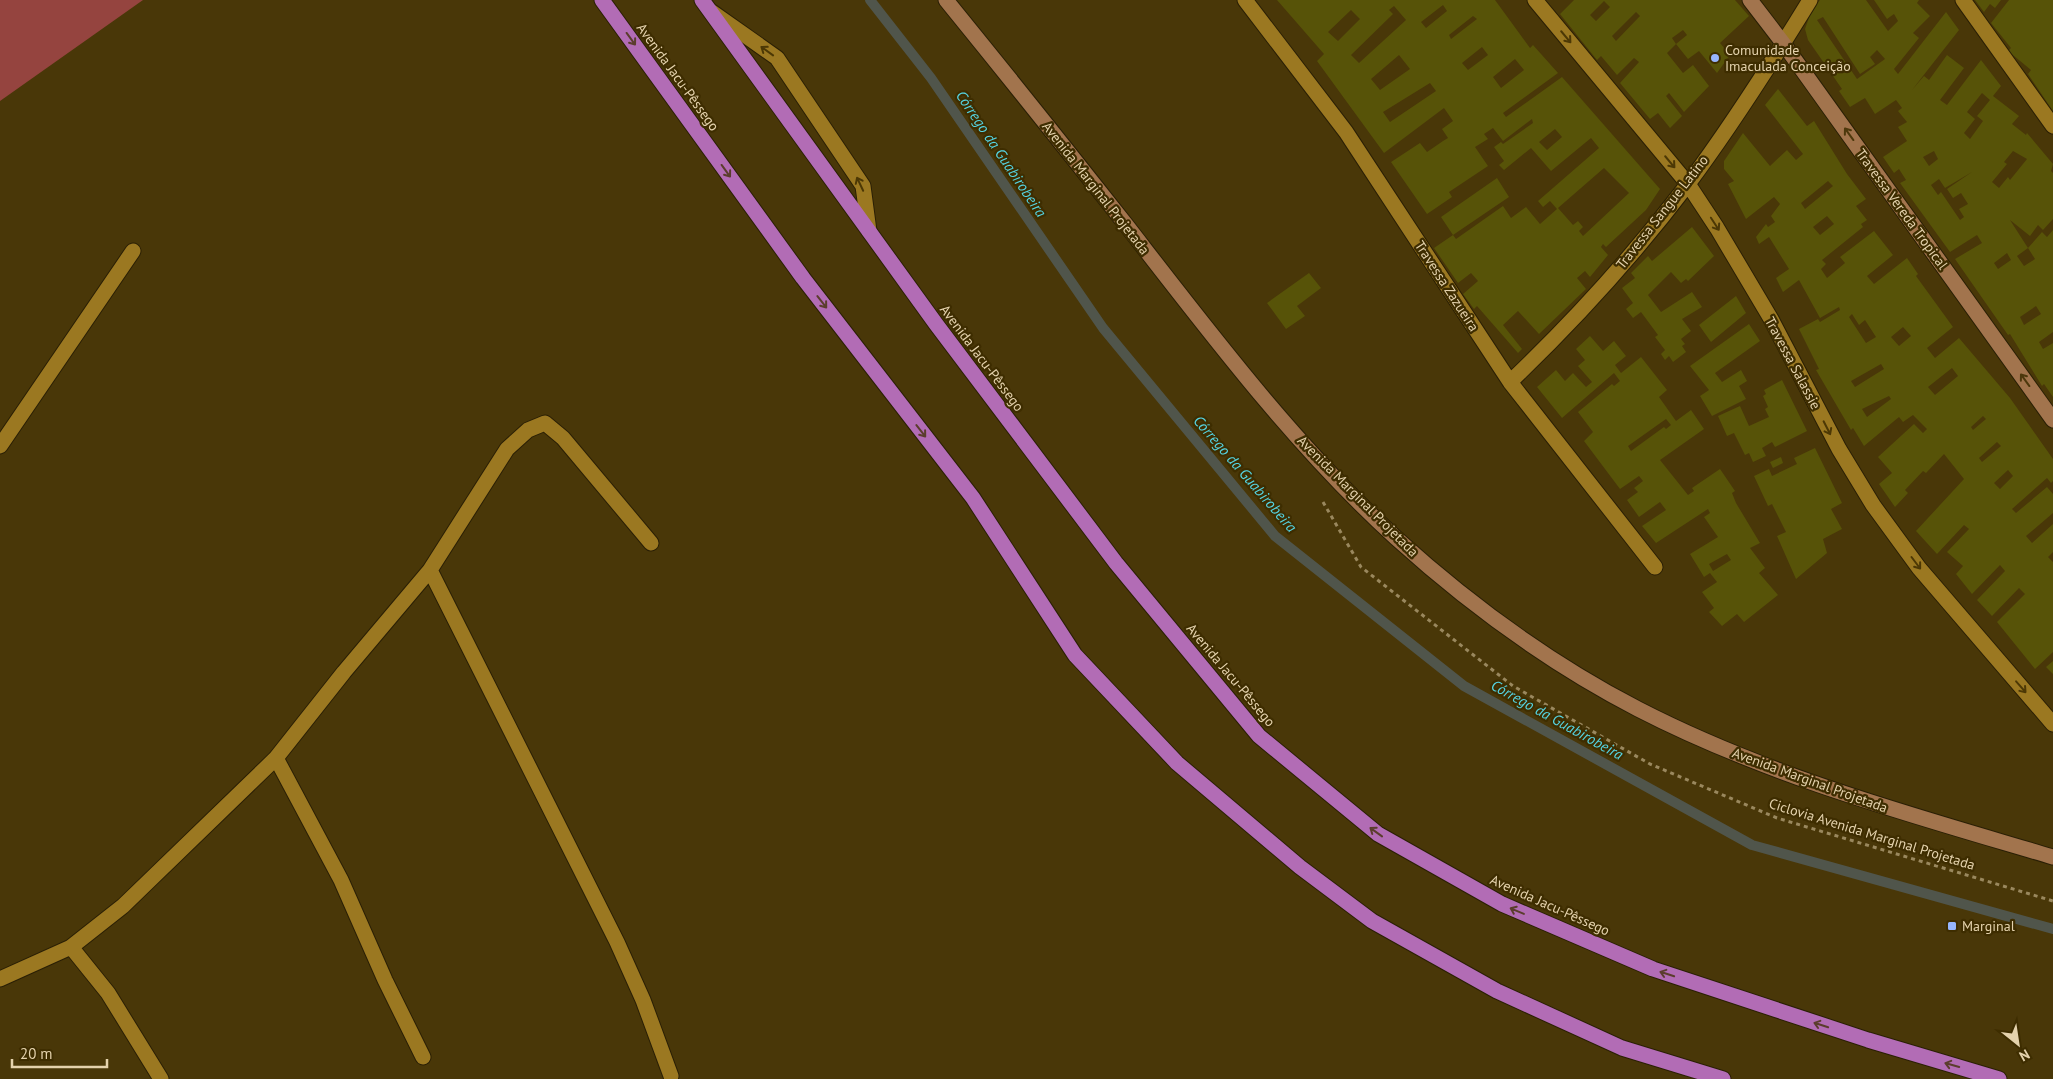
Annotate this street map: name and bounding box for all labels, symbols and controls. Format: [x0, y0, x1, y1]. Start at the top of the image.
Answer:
street label: Avenida Jacu-Pêssego [633, 19, 723, 135]
one-way arrow [1560, 31, 1572, 44]
one-way arrow [626, 32, 636, 46]
place label: Comunidade Imaculada Conceição [1725, 41, 1851, 75]
one-way arrow [760, 46, 774, 56]
marker: Comunidade Imaculada Conceição [1709, 52, 1721, 64]
water label: Córrego da Guabirobeira [952, 87, 1051, 221]
street label: Avenida Marginal Projetada [1038, 118, 1154, 258]
one-way arrow [1843, 128, 1854, 142]
street label: Travessa Vereda Tropical [1852, 145, 1952, 273]
street label: Travessa Sangue Latino [1612, 151, 1712, 273]
one-way arrow [1664, 156, 1675, 169]
one-way arrow [721, 164, 731, 178]
one-way arrow [854, 176, 864, 191]
one-way arrow [1710, 217, 1720, 231]
street label: Travessa Zazueira [1411, 237, 1483, 335]
one-way arrow [817, 295, 827, 309]
street label: Avenida Jacu-Pêssego [936, 301, 1028, 415]
street label: Travessa Salassie [1761, 314, 1825, 412]
one-way arrow [2020, 374, 2030, 388]
water label: Córrego da Guabirobeira [1190, 411, 1302, 536]
one-way arrow [1822, 420, 1832, 435]
one-way arrow [916, 424, 927, 437]
street label: Avenida Marginal Projetada [1294, 432, 1422, 560]
one-way arrow [1911, 556, 1921, 570]
street label: Avenida Jacu-Pêssego [1183, 620, 1279, 730]
water label: Córrego da Guabirobeira [1488, 675, 1627, 764]
one-way arrow [2015, 681, 2027, 694]
street label: Avenida Marginal Projetada [1730, 743, 1890, 817]
street label: Ciclovia Avenida Marginal Projetada [1767, 794, 1977, 874]
one-way arrow [1369, 827, 1383, 837]
street label: Avenida Jacu-Pêssego [1487, 871, 1613, 939]
one-way arrow [1510, 905, 1525, 915]
place label: Marginal [1962, 917, 2015, 935]
marker: Marginal [1946, 920, 1958, 932]
one-way arrow [1660, 969, 1675, 978]
north arrow [1993, 1019, 2043, 1069]
one-way arrow [1814, 1020, 1830, 1029]
scale bar [12, 1036, 108, 1068]
text: 20 m [20, 1044, 53, 1063]
text: N [2016, 1045, 2033, 1065]
one-way arrow [1945, 1060, 1961, 1070]

